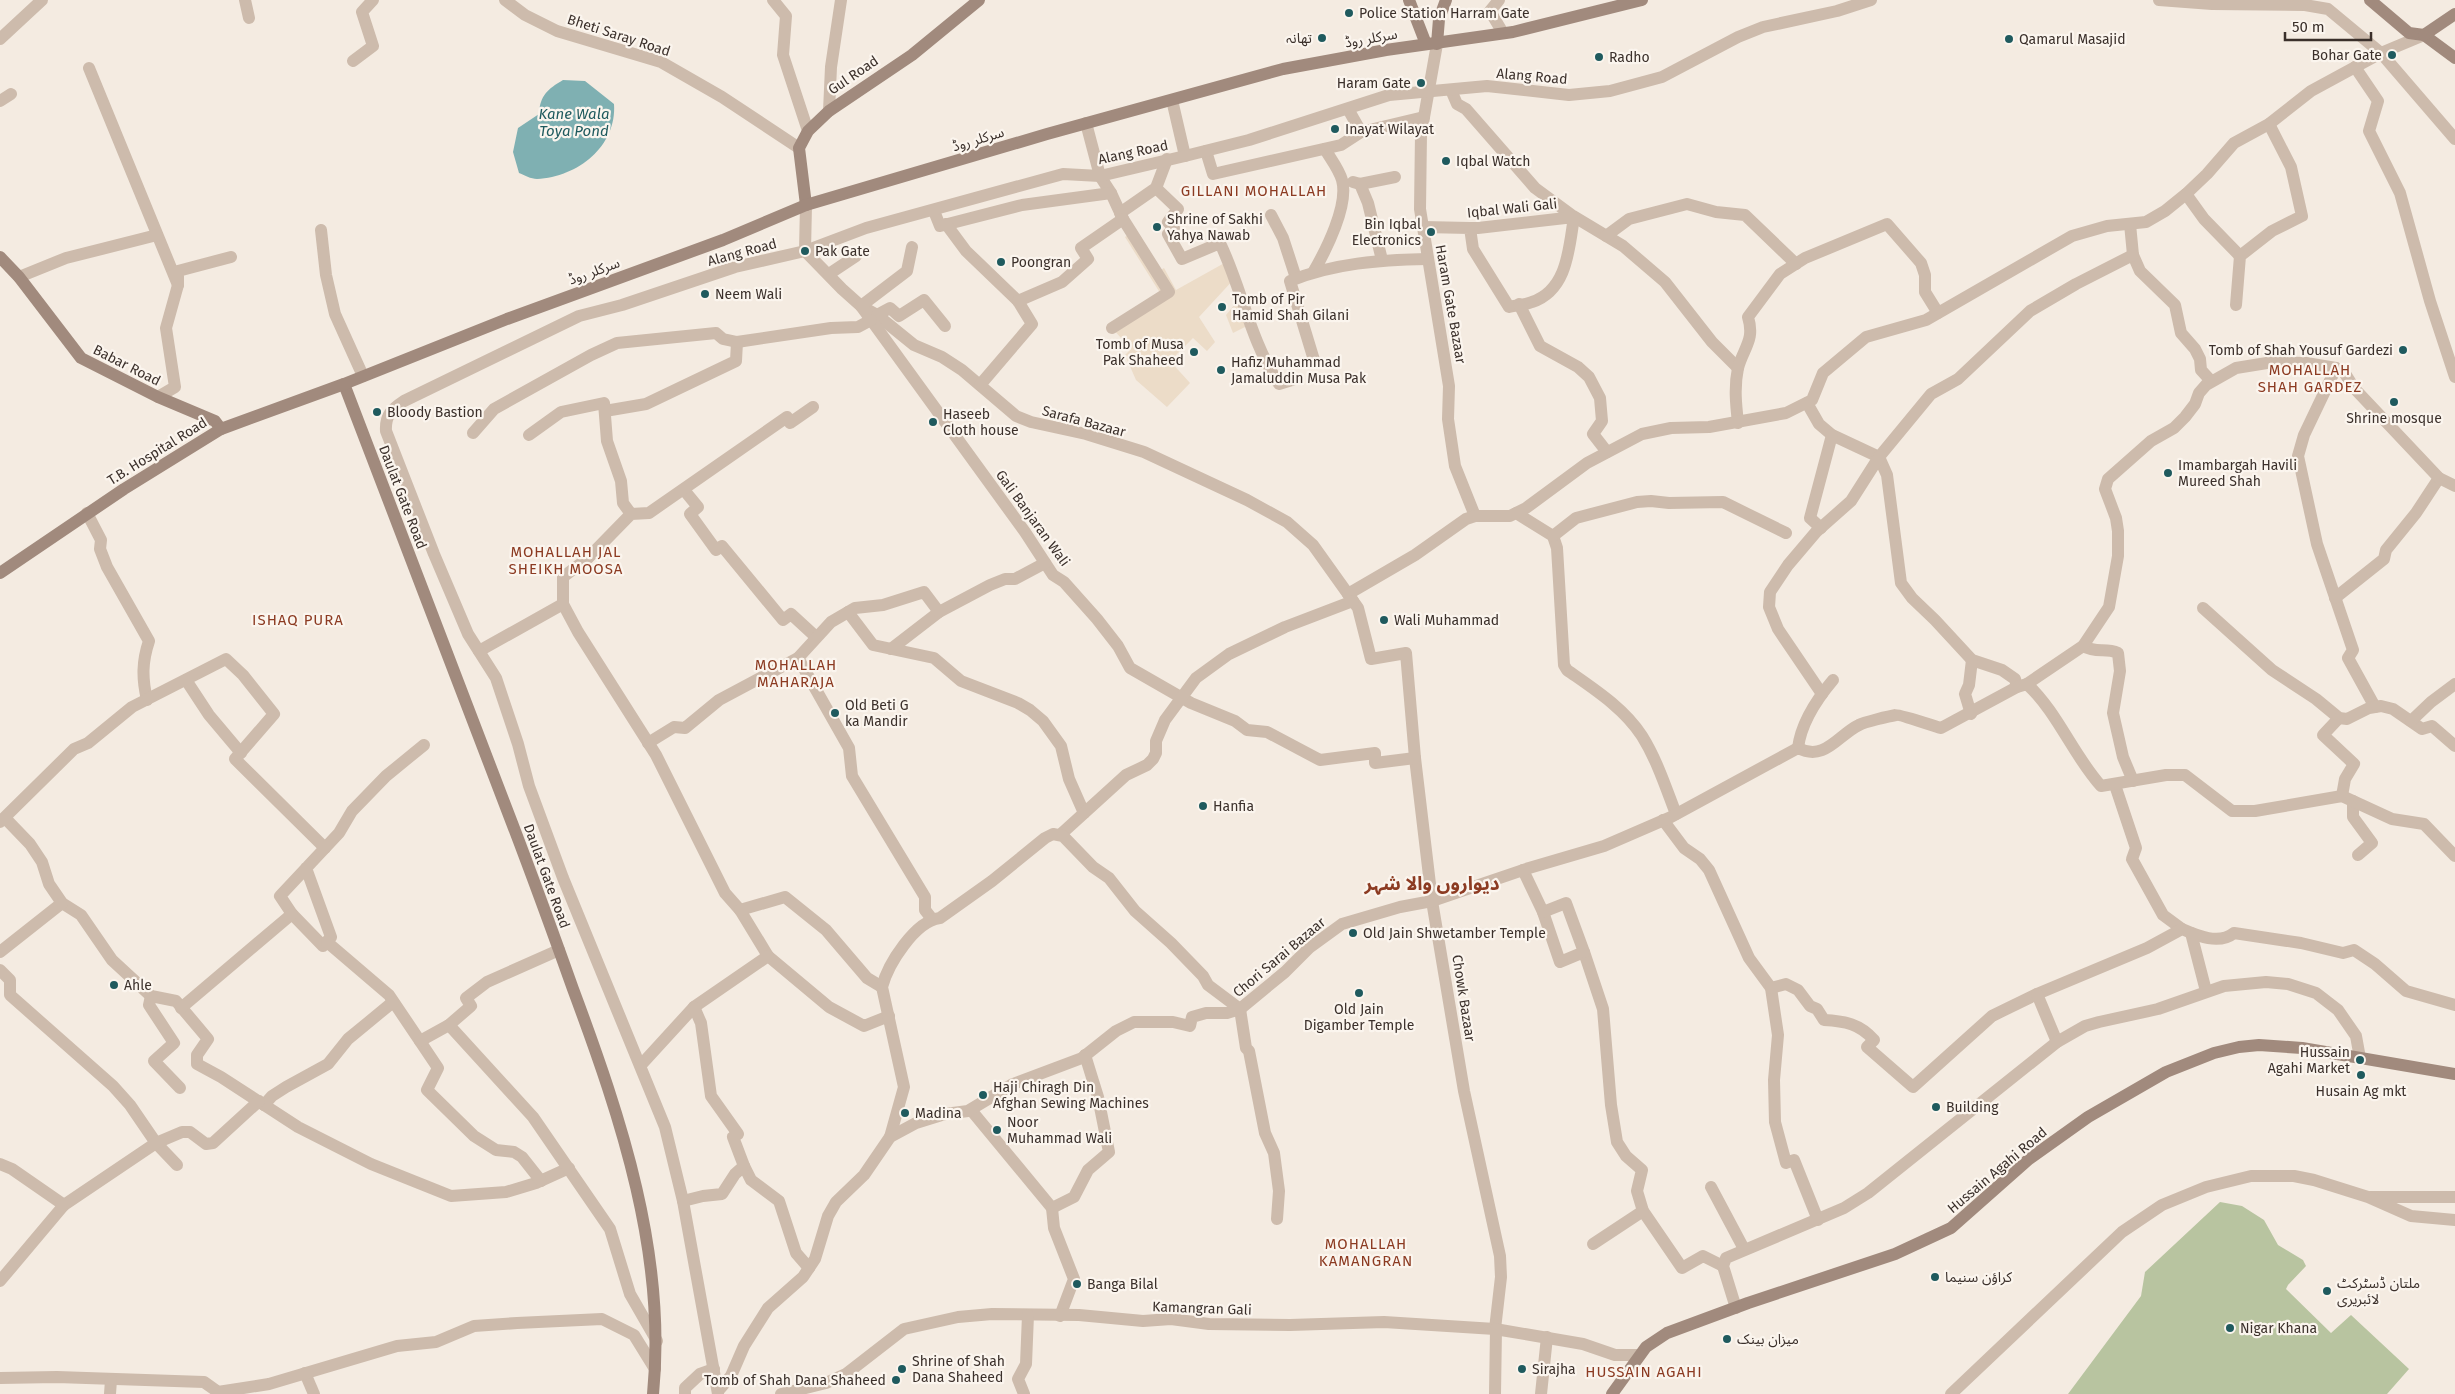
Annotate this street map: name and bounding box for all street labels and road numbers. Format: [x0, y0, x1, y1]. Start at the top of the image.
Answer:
street label: Bheti Saray Road [565, 11, 673, 60]
street label: سرکلر روڈ [1343, 25, 1399, 51]
street label: Gul Road [825, 52, 882, 98]
street label: Alang Road [1496, 65, 1568, 88]
street label: سرکلر روڈ [950, 124, 1006, 155]
street label: Alang Road [1097, 137, 1170, 168]
street label: Iqbal Wali Gali [1466, 195, 1558, 222]
street label: Alang Road [706, 235, 779, 270]
street label: Haram Gate Bazaar [1432, 243, 1469, 366]
street label: سرکلر روڈ [566, 254, 622, 289]
street label: Babar Road [90, 341, 163, 390]
street label: Sarafa Bazaar [1040, 402, 1128, 441]
street label: T.B. Hospital Road [104, 414, 210, 489]
street label: Daulat Gate Road [375, 443, 430, 552]
street label: Gali Banjaran Wali [992, 467, 1073, 570]
street label: Daulat Gate Road [520, 822, 573, 931]
street label: Chori Sarai Bazaar [1230, 913, 1329, 1001]
street label: Chowk Bazaar [1448, 953, 1479, 1043]
street label: Hussain Agahi Road [1944, 1124, 2051, 1217]
street label: Kamangran Gali [1152, 1298, 1252, 1319]

